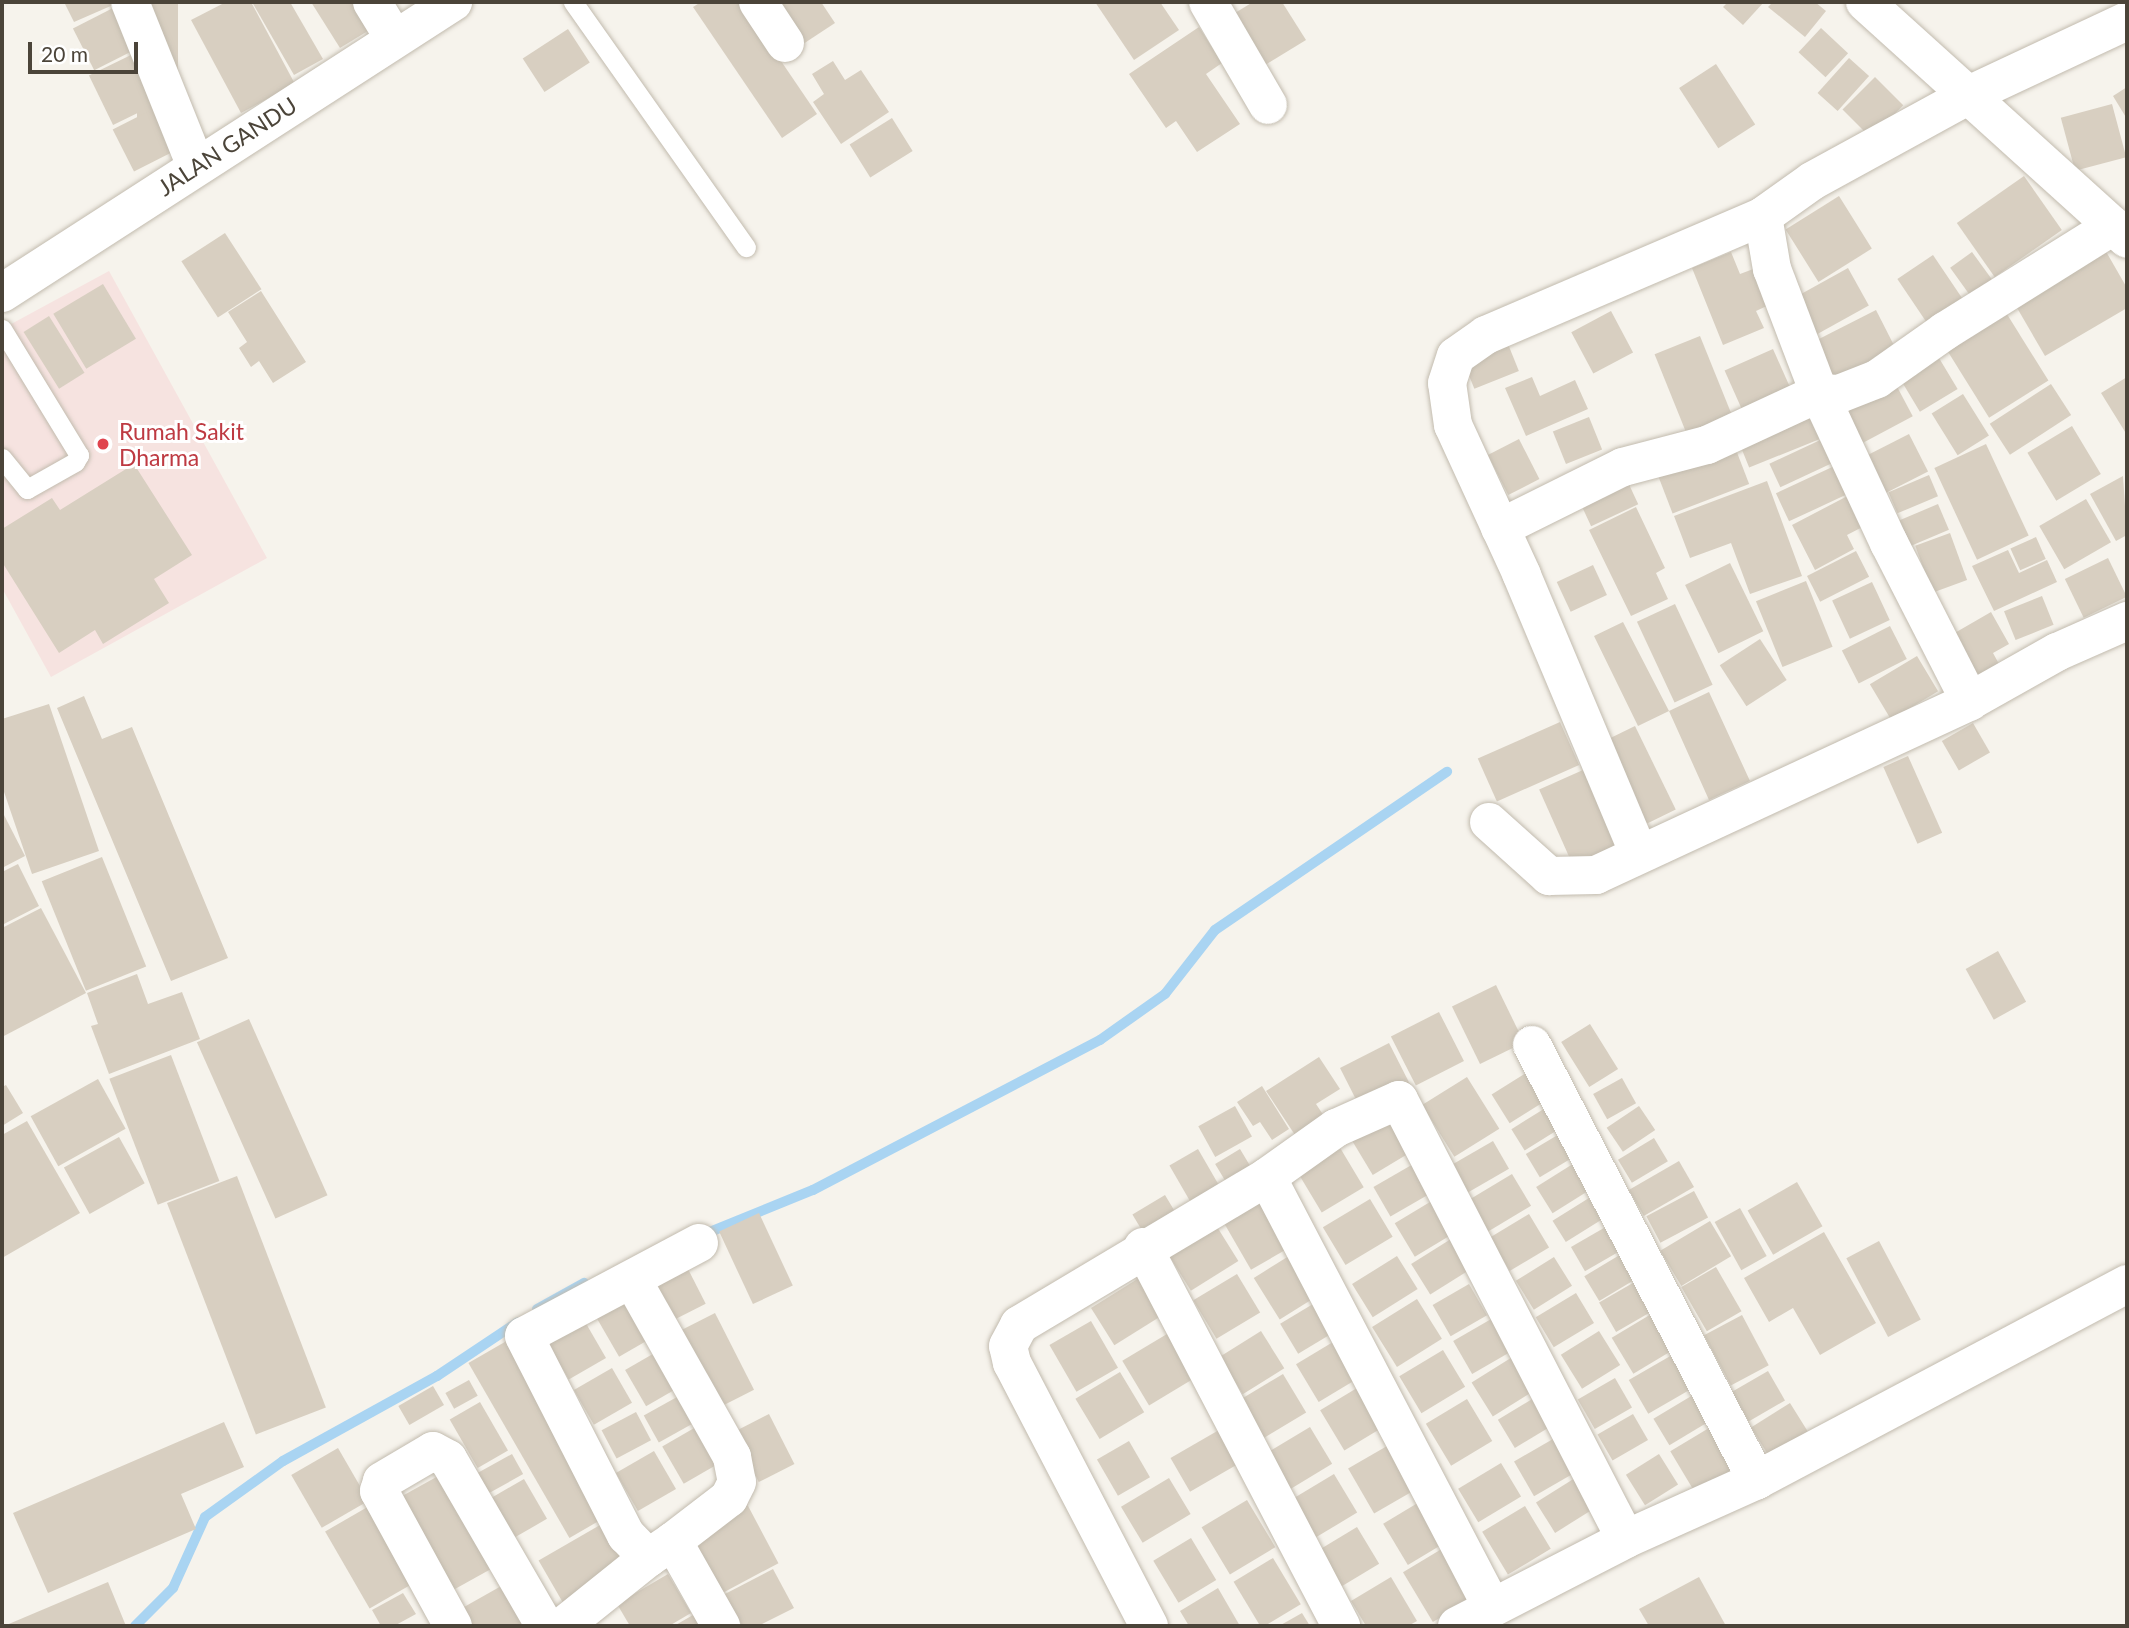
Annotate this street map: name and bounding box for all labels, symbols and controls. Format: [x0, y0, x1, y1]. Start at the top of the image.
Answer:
scale bar [32, 28, 142, 72]
text: 20 m [41, 41, 88, 66]
street label: JALAN GANDU [152, 91, 302, 201]
place label: Rumah Sakit Dharma [119, 417, 244, 471]
marker: Rumah Sakit Dharma [93, 434, 113, 454]

